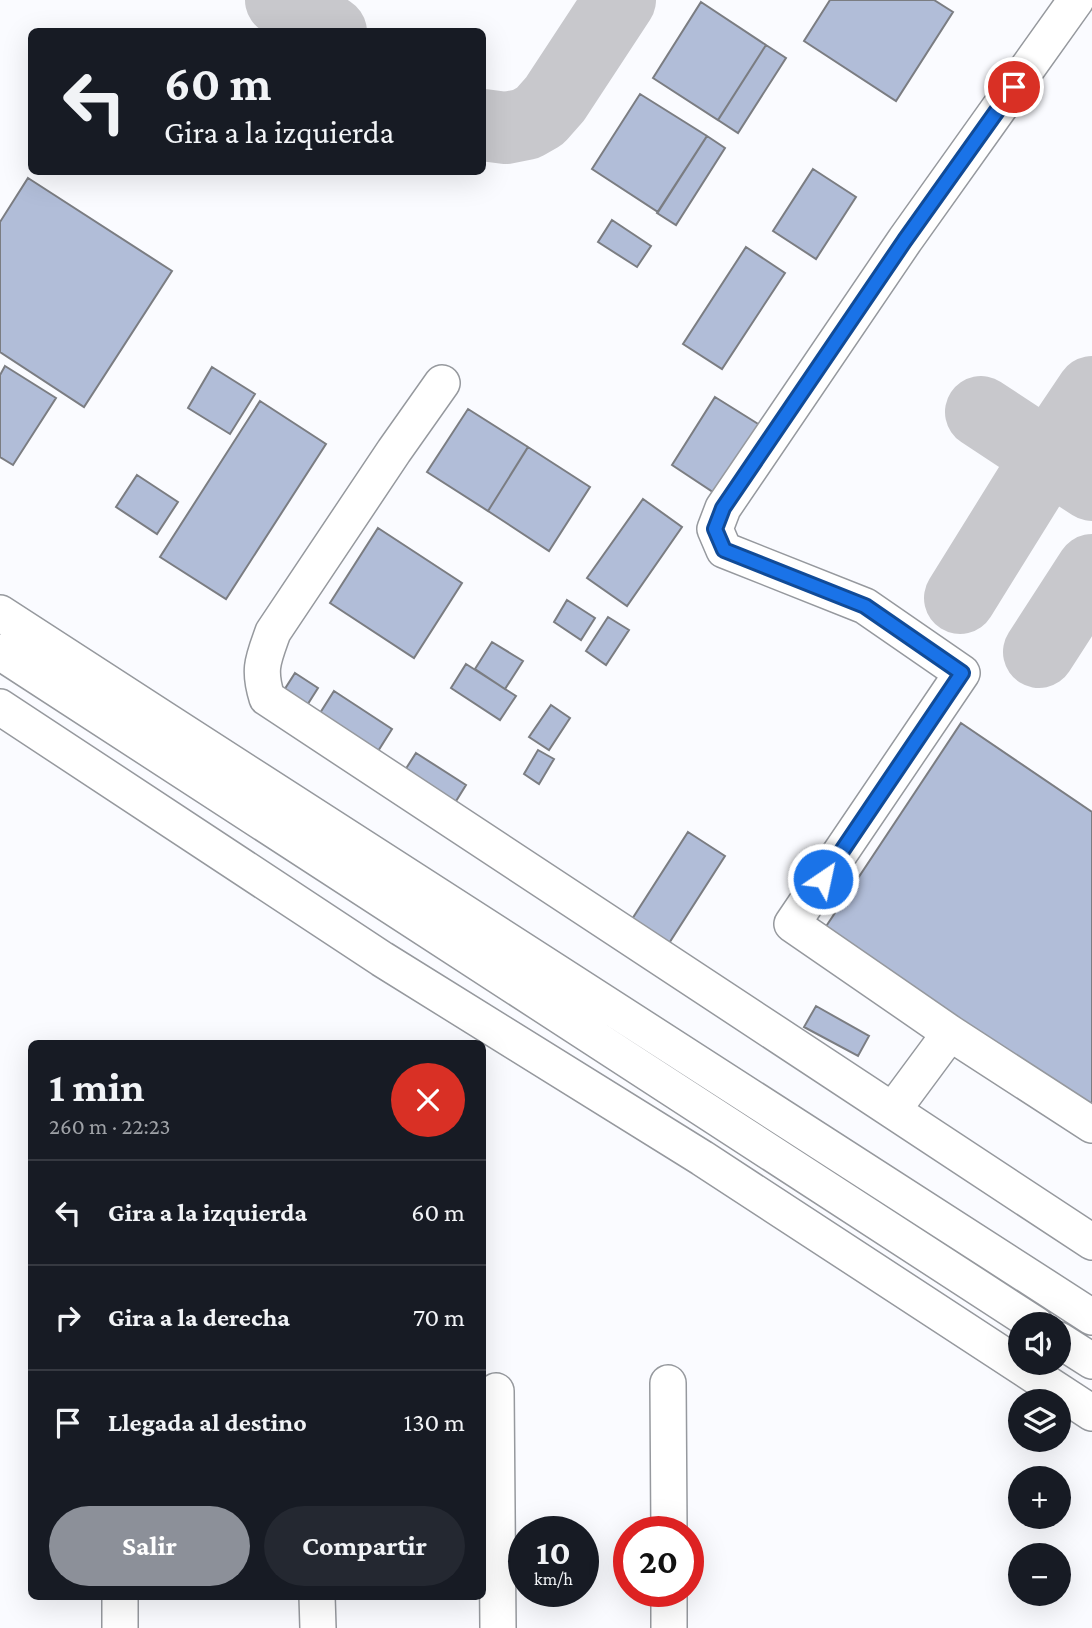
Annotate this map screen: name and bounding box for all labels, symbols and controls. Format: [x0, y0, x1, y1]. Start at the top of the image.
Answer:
icon: left [49, 56, 140, 147]
text: 60 m [164, 56, 271, 111]
pin [984, 57, 1044, 117]
icon: arrive [995, 68, 1033, 106]
text: Gira a la izquierda [164, 114, 394, 150]
position arrow [786, 842, 860, 916]
text: 1 min [49, 1063, 145, 1110]
button: close [391, 1063, 465, 1137]
text: 260 m · 22:23 [49, 1113, 171, 1139]
icon: left [49, 1194, 87, 1232]
text: Gira a la izquierda [108, 1198, 307, 1227]
text: 60 m [411, 1198, 465, 1227]
icon: right [49, 1299, 87, 1337]
text: Gira a la derecha [108, 1303, 290, 1332]
text: 70 m [413, 1303, 465, 1332]
map controls [1008, 1312, 1071, 1606]
button: sound [1008, 1312, 1071, 1375]
button: layers [1008, 1389, 1071, 1452]
icon: arrive [49, 1404, 87, 1442]
text: Llegada al destino [108, 1408, 307, 1437]
text: 130 m [404, 1408, 465, 1437]
button: + [1008, 1466, 1071, 1529]
button: Salir [49, 1506, 250, 1586]
button: Compartir [264, 1506, 465, 1586]
speed limit sign: 20 [613, 1516, 704, 1607]
text: 10 [536, 1533, 571, 1572]
button: − [1008, 1543, 1071, 1606]
text: km/h [534, 1569, 573, 1589]

